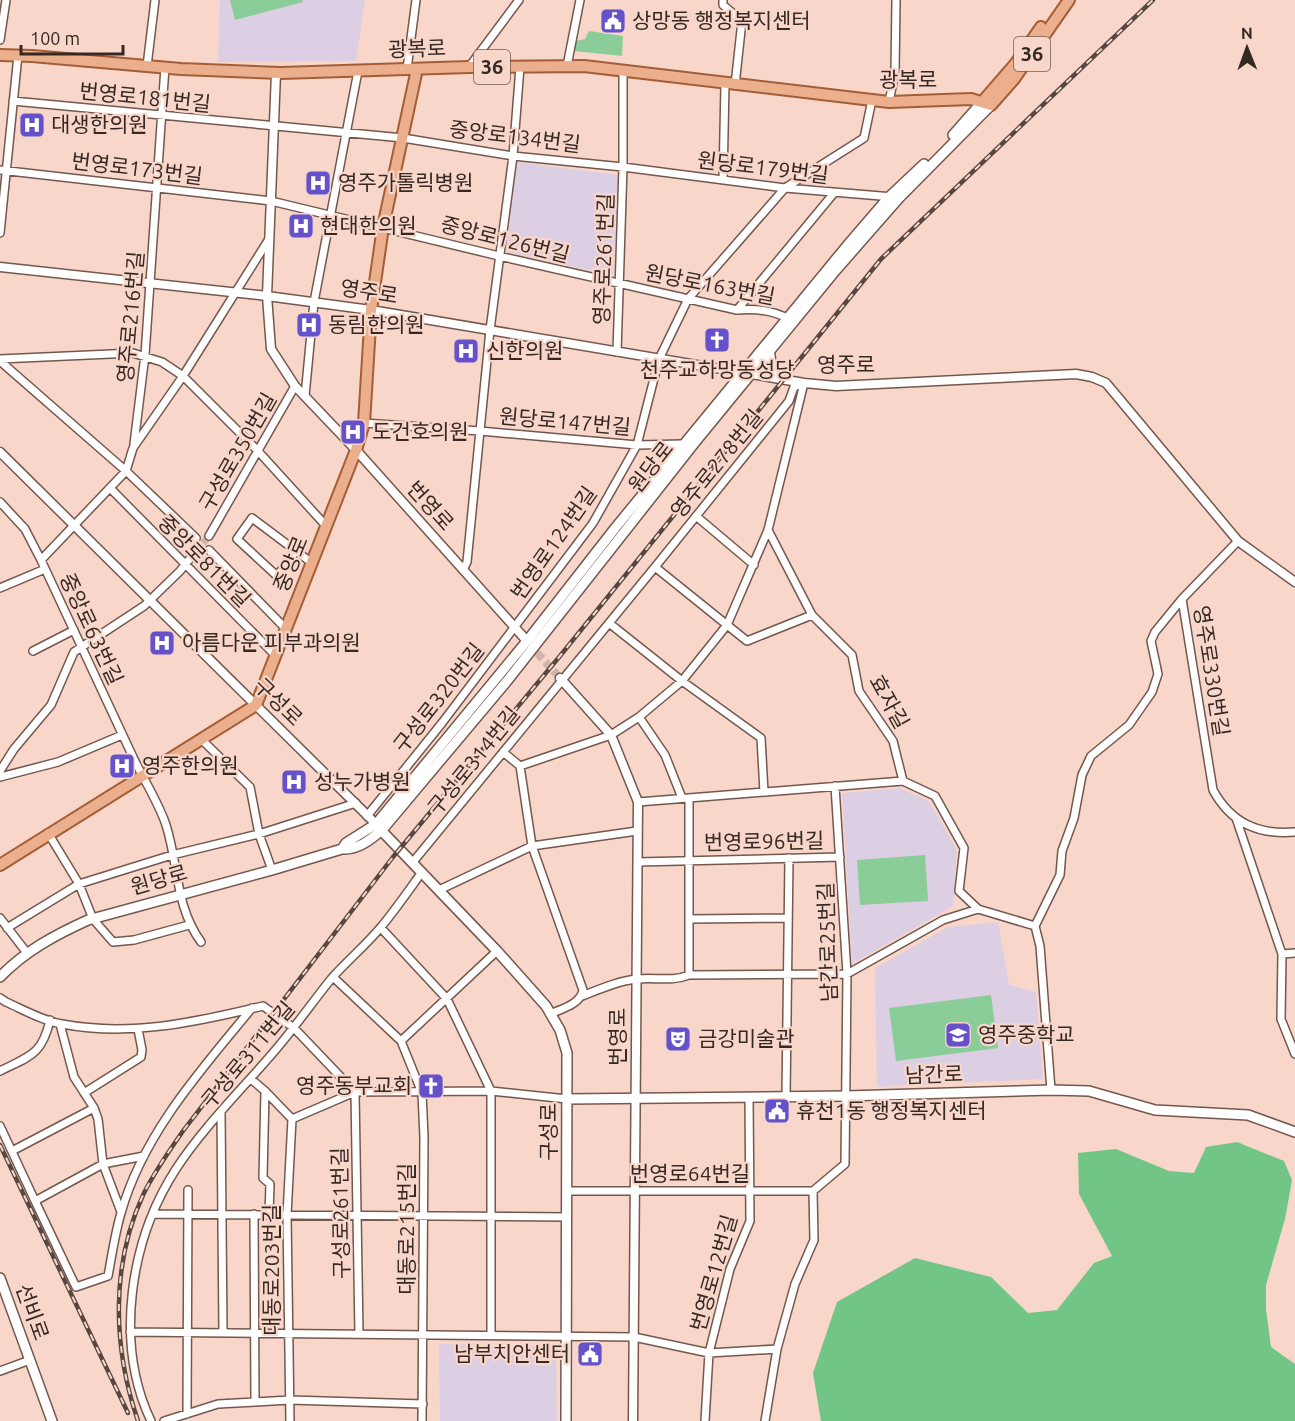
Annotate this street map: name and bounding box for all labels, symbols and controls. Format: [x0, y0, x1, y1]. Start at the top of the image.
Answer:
public building icon: 상망동 행정복지센터 [598, 6, 628, 36]
place label: 상망동 행정복지센터 [632, 8, 811, 32]
scale bar [21, 18, 123, 56]
north arrow [1217, 18, 1277, 78]
text: N [1241, 24, 1253, 42]
text: 100 m [30, 28, 80, 48]
street label: 광복로 [388, 35, 446, 61]
road number: 36 [1014, 37, 1050, 71]
road number: 36 [474, 50, 510, 84]
street label: 광복로 [879, 67, 937, 91]
street label: 번영로181번길 [78, 78, 212, 116]
hospital icon: 대생한의원 [17, 110, 47, 140]
place label: 대생한의원 [51, 112, 148, 136]
street label: 중앙로134번길 [448, 116, 582, 156]
street label: 원당로179번길 [696, 147, 830, 187]
street label: 번영로173번길 [70, 148, 204, 188]
hospital icon: 영주가톨릭병원 [303, 168, 333, 198]
place label: 영주가톨릭병원 [338, 170, 473, 194]
street label: 영주로261번길 [589, 193, 617, 325]
hospital icon: 현대한의원 [286, 211, 316, 241]
street label: 중앙로126번길 [438, 211, 572, 267]
place label: 현대한의원 [320, 213, 417, 237]
street label: 영주로216번길 [112, 250, 148, 384]
street label: 원당로163번길 [643, 260, 777, 308]
street label: 영주로 [339, 275, 400, 307]
hospital icon: 동림한의원 [294, 310, 324, 340]
place label: 동림한의원 [328, 312, 425, 336]
church icon: 천주교하망동성당 [702, 325, 732, 355]
hospital icon: 신한의원 [451, 336, 481, 366]
place label: 신한의원 [486, 338, 563, 362]
street label: 영주로 [817, 352, 875, 376]
place label: 천주교하망동성당 [640, 357, 794, 381]
street label: 구성로350번길 [194, 388, 281, 515]
street label: 원당로147번길 [498, 403, 632, 439]
street label: 영주로278번길 [665, 404, 767, 522]
hospital icon: 도건호의원 [338, 417, 368, 447]
place label: 도건호의원 [372, 419, 469, 443]
street label: 원당로 [623, 436, 678, 497]
street label: 번영로 [402, 476, 459, 535]
street label: 번영로124번길 [505, 481, 601, 603]
street label: 중앙로81번길 [154, 509, 256, 611]
street label: 중앙로 [268, 532, 312, 595]
street label: 중앙로63번길 [56, 569, 128, 688]
street label: 영주로330번길 [1190, 604, 1234, 738]
hospital icon: 아름다운 피부과의원 [147, 628, 177, 658]
place label: 아름다운 피부과의원 [182, 630, 361, 654]
street label: 구성로320번길 [388, 638, 488, 757]
street label: 효자길 [865, 670, 914, 733]
street label: 구성로 [250, 673, 308, 730]
street label: 구성로314번길 [422, 701, 524, 819]
hospital icon: 영주한의원 [107, 751, 137, 781]
place label: 영주한의원 [142, 753, 239, 777]
hospital icon: 성누가병원 [279, 767, 309, 797]
place label: 성누가병원 [314, 769, 411, 793]
street label: 번영로96번길 [704, 828, 824, 854]
street label: 원당로 [128, 860, 190, 899]
street label: 남간로25번길 [813, 882, 841, 1003]
street label: 구성로311번길 [196, 996, 299, 1113]
street label: 번영로 [605, 1008, 629, 1066]
school or university icon: 영주중학교 [943, 1020, 973, 1050]
place label: 영주중학교 [978, 1022, 1075, 1046]
theatre icon: 금강미술관 [663, 1024, 693, 1054]
place label: 금강미술관 [698, 1026, 795, 1050]
street label: 남간로 [905, 1061, 963, 1087]
church icon: 영주동부교회 [416, 1071, 446, 1101]
place label: 영주동부교회 [296, 1073, 412, 1097]
public building icon: 휴천1동 행정복지센터 [762, 1096, 792, 1126]
place label: 휴천1동 행정복지센터 [796, 1098, 987, 1122]
street label: 구성로 [536, 1103, 560, 1161]
street label: 구성로261번길 [327, 1147, 353, 1279]
street label: 번영로64번길 [630, 1161, 750, 1185]
street label: 대동로215번길 [394, 1163, 418, 1295]
street label: 대동로203번길 [259, 1204, 283, 1336]
street label: 번영로12번길 [685, 1212, 741, 1334]
street label: 선비로 [12, 1280, 54, 1343]
public building icon: 남부치안센터 [575, 1339, 605, 1369]
place label: 남부치안센터 [454, 1341, 570, 1365]

